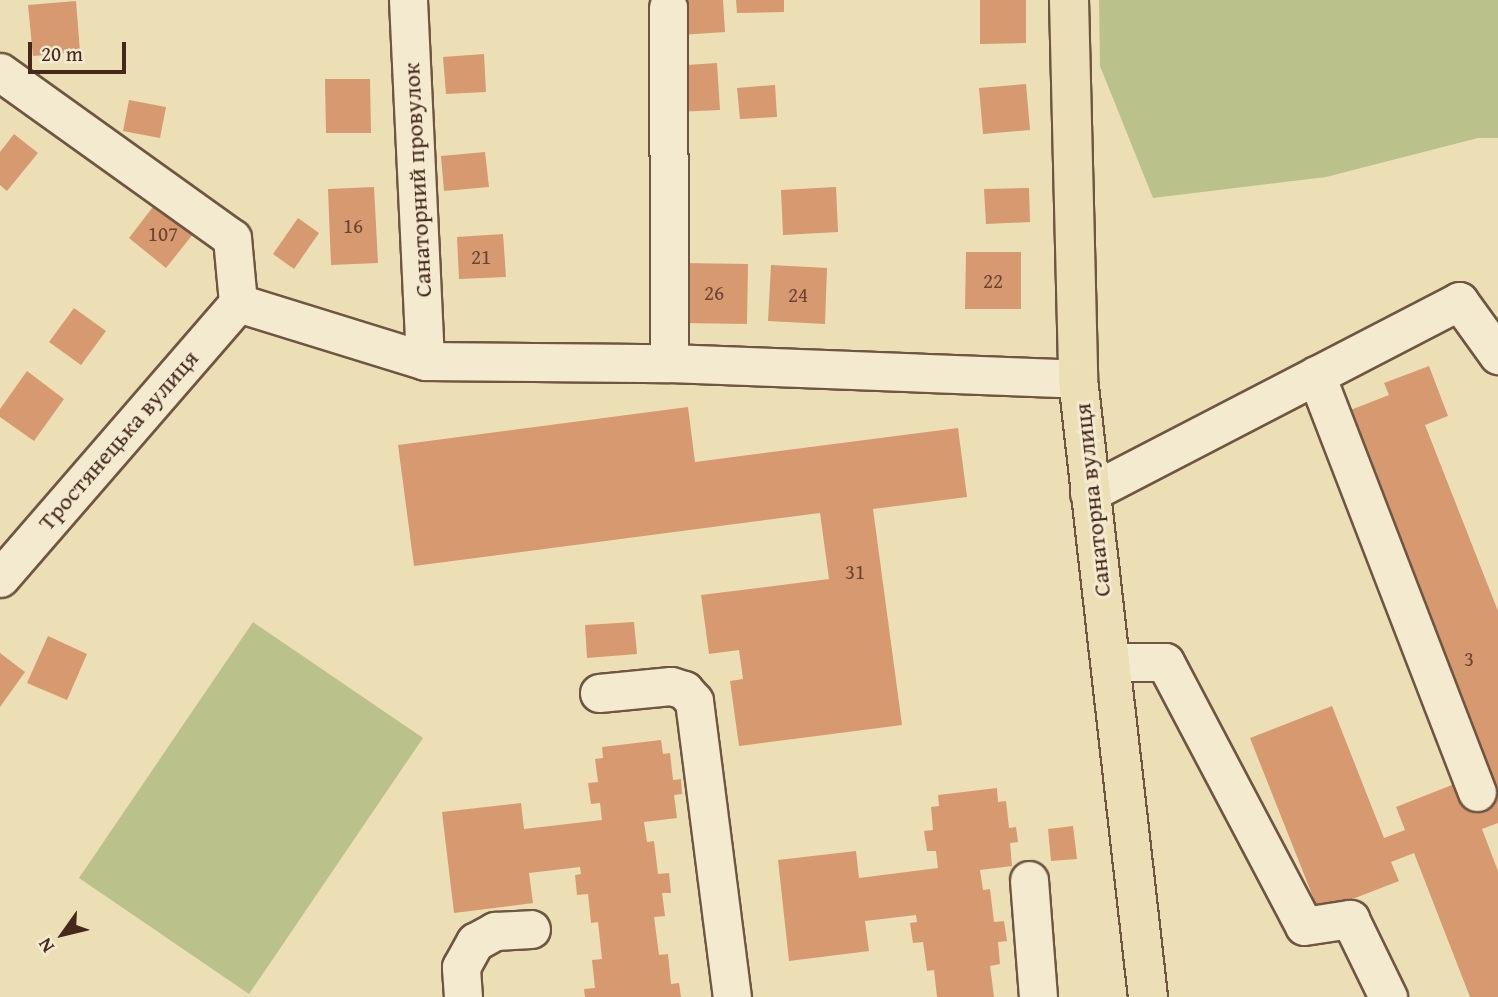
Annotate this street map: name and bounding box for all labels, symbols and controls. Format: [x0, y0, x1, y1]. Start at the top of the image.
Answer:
scale bar [32, 28, 130, 72]
text: 20 m [41, 38, 83, 69]
street label: Санаторний провулок [396, 62, 438, 298]
house number: 16 [343, 213, 363, 239]
house number: 107 [148, 221, 178, 247]
house number: 21 [471, 244, 491, 270]
house number: 22 [983, 268, 1003, 294]
house number: 26 [704, 280, 724, 306]
house number: 24 [788, 282, 808, 308]
street label: Тростянецька вулиця [32, 344, 204, 536]
street label: Санаторна вулиця [1068, 402, 1116, 598]
house number: 31 [845, 559, 865, 585]
house number: 3 [1464, 646, 1474, 672]
north arrow [28, 899, 98, 969]
text: N [30, 933, 61, 959]

